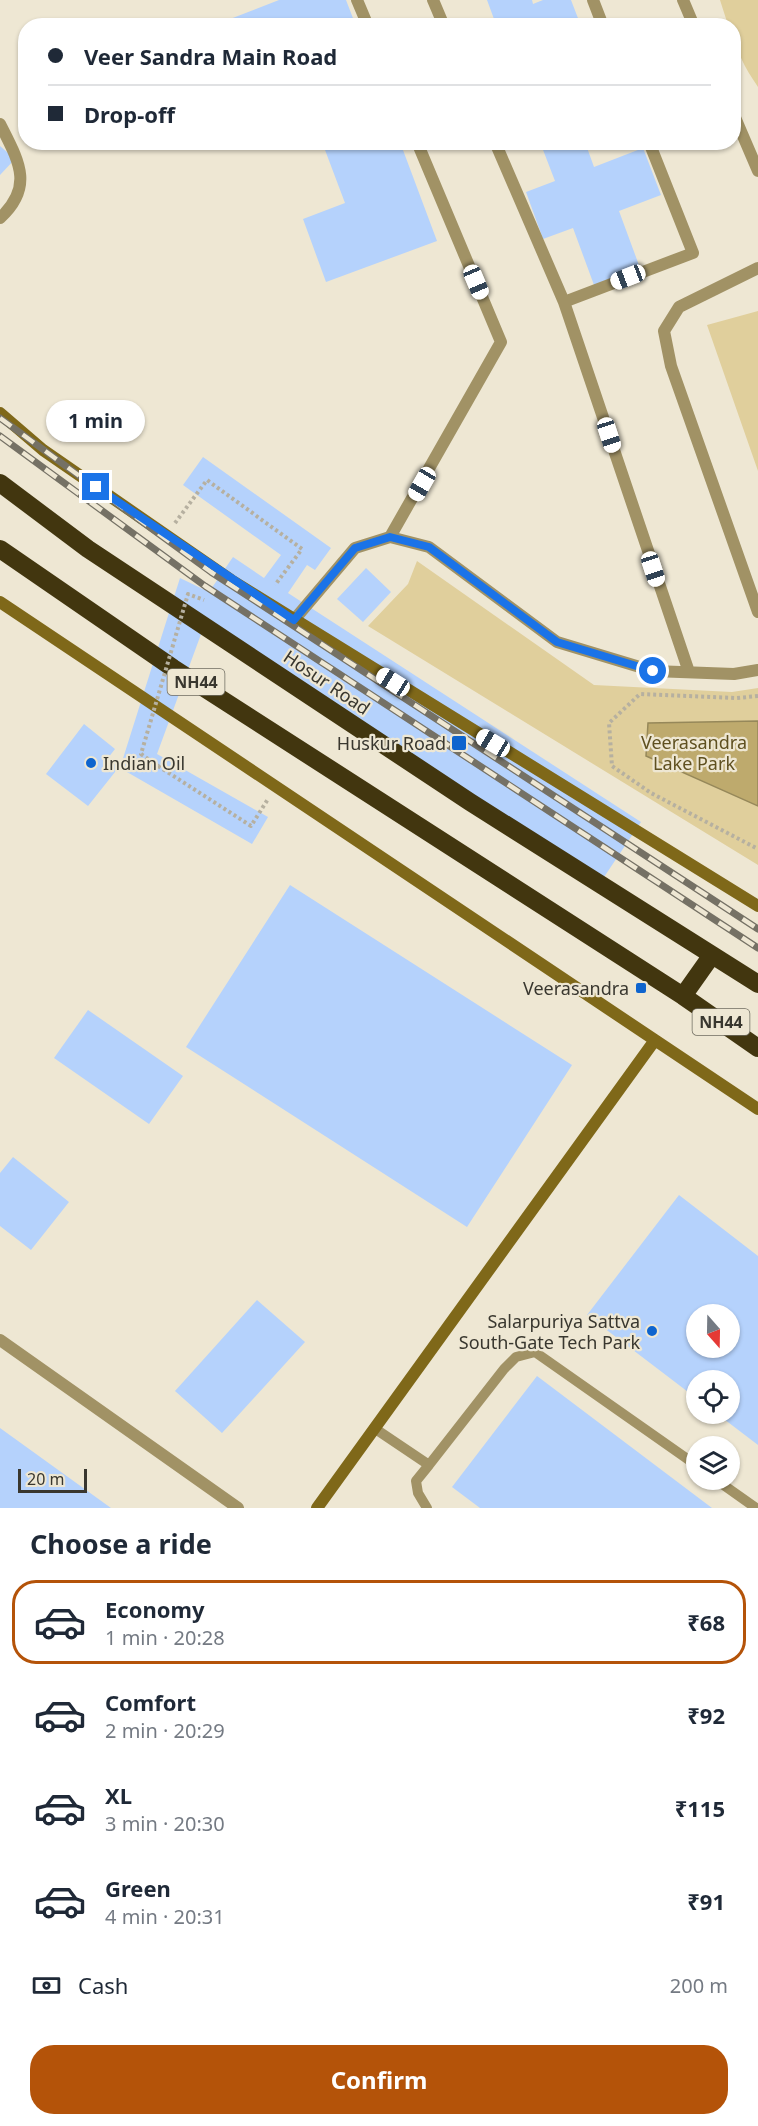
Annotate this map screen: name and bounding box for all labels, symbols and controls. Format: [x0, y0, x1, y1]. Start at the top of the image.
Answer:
text: Veer Sandra Main Road [84, 41, 337, 71]
text: Drop-off [84, 99, 175, 129]
car [461, 262, 491, 302]
car [608, 262, 648, 292]
callout: 1 min [46, 400, 146, 442]
text: 1 min [68, 407, 123, 434]
car [595, 415, 623, 455]
car [405, 464, 439, 504]
route end [82, 473, 109, 500]
car [639, 549, 667, 589]
street label: Hosur Road [279, 644, 375, 720]
route start [639, 657, 666, 684]
car [373, 665, 413, 699]
road number: NH44 [168, 669, 224, 695]
car [473, 726, 513, 760]
park label: Veerasandra Lake Park [641, 730, 747, 775]
place label: Huskur Road [337, 731, 446, 755]
marker: Huskur Road [450, 734, 468, 752]
place label: Indian Oil [103, 751, 185, 775]
marker: Indian Oil [84, 756, 98, 770]
place label: Veerasandra [523, 976, 629, 1000]
marker: Veerasandra [634, 981, 648, 995]
road number: NH44 [692, 1009, 750, 1035]
north arrow [686, 1304, 740, 1358]
map controls [686, 1304, 740, 1490]
place label: Salarpuriya Sattva South-Gate Tech Park [459, 1309, 640, 1354]
marker: Salarpuriya Sattva South-Gate Tech Park [645, 1324, 659, 1338]
button: locate [686, 1370, 740, 1424]
button: layers [686, 1436, 740, 1490]
scale bar [18, 1466, 87, 1494]
text: 20 m [27, 1468, 64, 1490]
text: Choose a ride [30, 1525, 212, 1562]
text: Economy [105, 1594, 204, 1624]
icon: car [33, 1595, 87, 1649]
text: ₹68 [687, 1607, 725, 1637]
text: 1 min · 20:28 [105, 1624, 225, 1651]
text: Comfort [105, 1687, 196, 1717]
icon: car [33, 1688, 87, 1742]
text: ₹92 [687, 1700, 725, 1730]
text: 2 min · 20:29 [105, 1717, 225, 1744]
text: XL [105, 1780, 132, 1810]
icon: car [33, 1781, 87, 1835]
text: ₹115 [675, 1793, 725, 1823]
text: 3 min · 20:30 [105, 1810, 225, 1837]
text: Green [105, 1873, 171, 1903]
icon: car [33, 1874, 87, 1928]
text: ₹91 [687, 1886, 725, 1916]
text: 4 min · 20:31 [105, 1903, 225, 1930]
icon: cash [30, 1969, 63, 2002]
text: Cash [78, 1970, 128, 2000]
text: 200 m [670, 1972, 728, 1999]
button: Confirm [30, 2045, 728, 2114]

